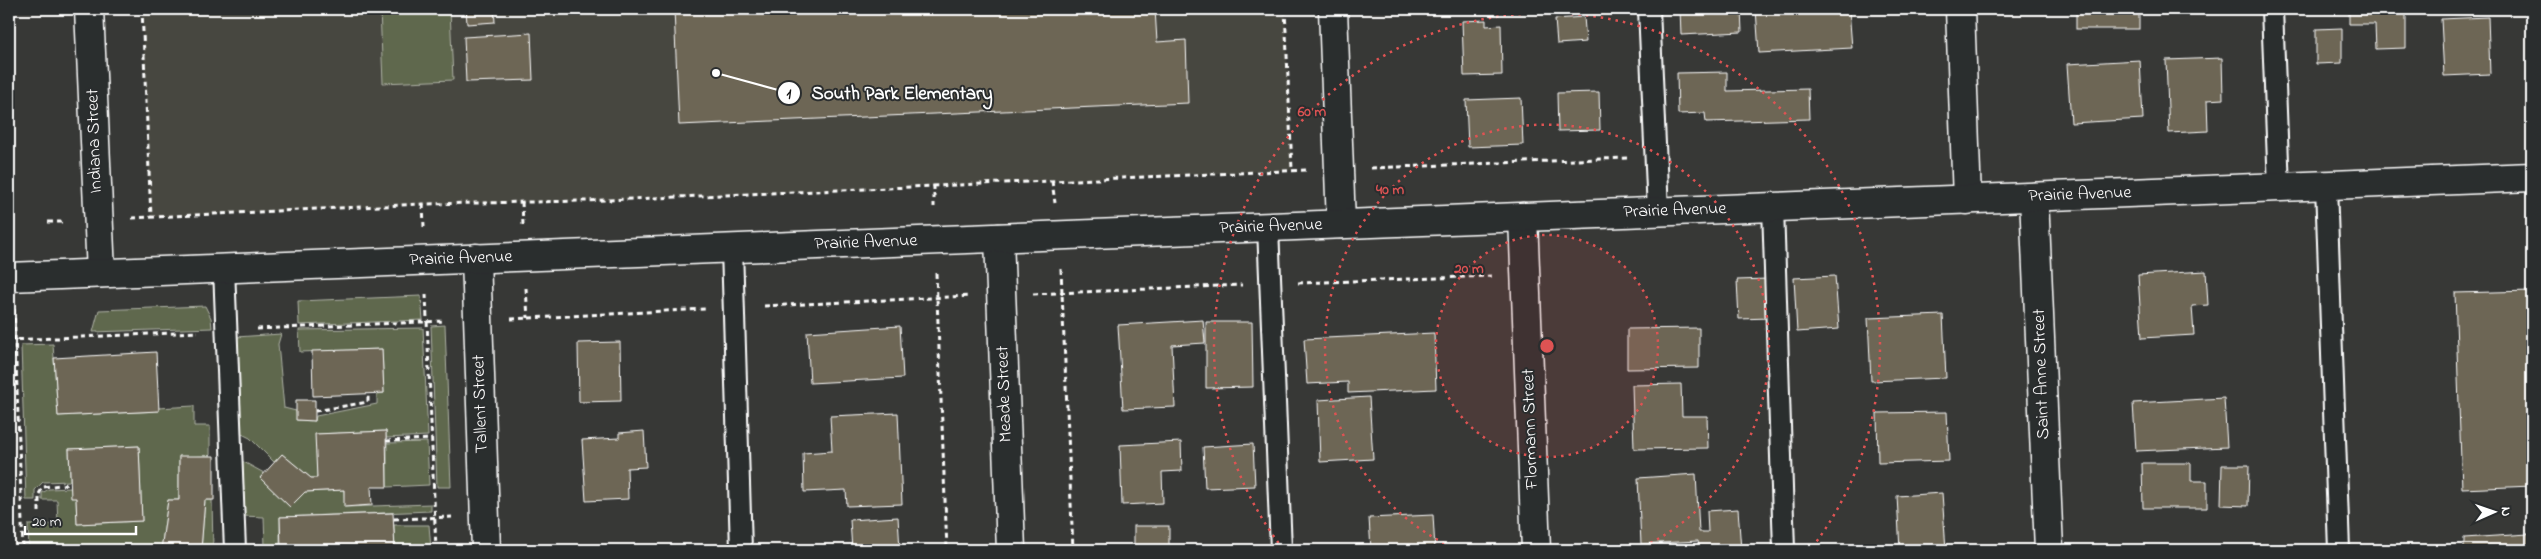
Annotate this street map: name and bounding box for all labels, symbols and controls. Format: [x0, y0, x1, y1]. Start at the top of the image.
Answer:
callout: South Park Elementary [777, 76, 1003, 110]
text: South Park Elementary [811, 81, 993, 110]
text: 1 [787, 83, 792, 105]
street label: Indiana Street [80, 88, 110, 194]
text: 60 m [1297, 101, 1327, 123]
text: 40 m [1375, 179, 1404, 201]
street label: Prairie Avenue [2028, 180, 2133, 210]
street label: Prairie Avenue [1623, 196, 1728, 226]
street label: Prairie Avenue [1219, 212, 1324, 242]
street label: Prairie Avenue [814, 228, 919, 258]
street label: Prairie Avenue [409, 244, 514, 274]
text: 20 m [1453, 258, 1484, 280]
street label: Saint Anne Street [2027, 308, 2057, 440]
centre of rings [1538, 337, 1556, 355]
street label: Meade Street [990, 345, 1020, 443]
street label: Tallent Street [466, 354, 496, 454]
street label: Flormann Street [1516, 368, 1546, 491]
north arrow [2468, 486, 2518, 536]
scale bar [25, 504, 136, 536]
text: N [2495, 507, 2516, 517]
text: 20 m [32, 511, 62, 533]

